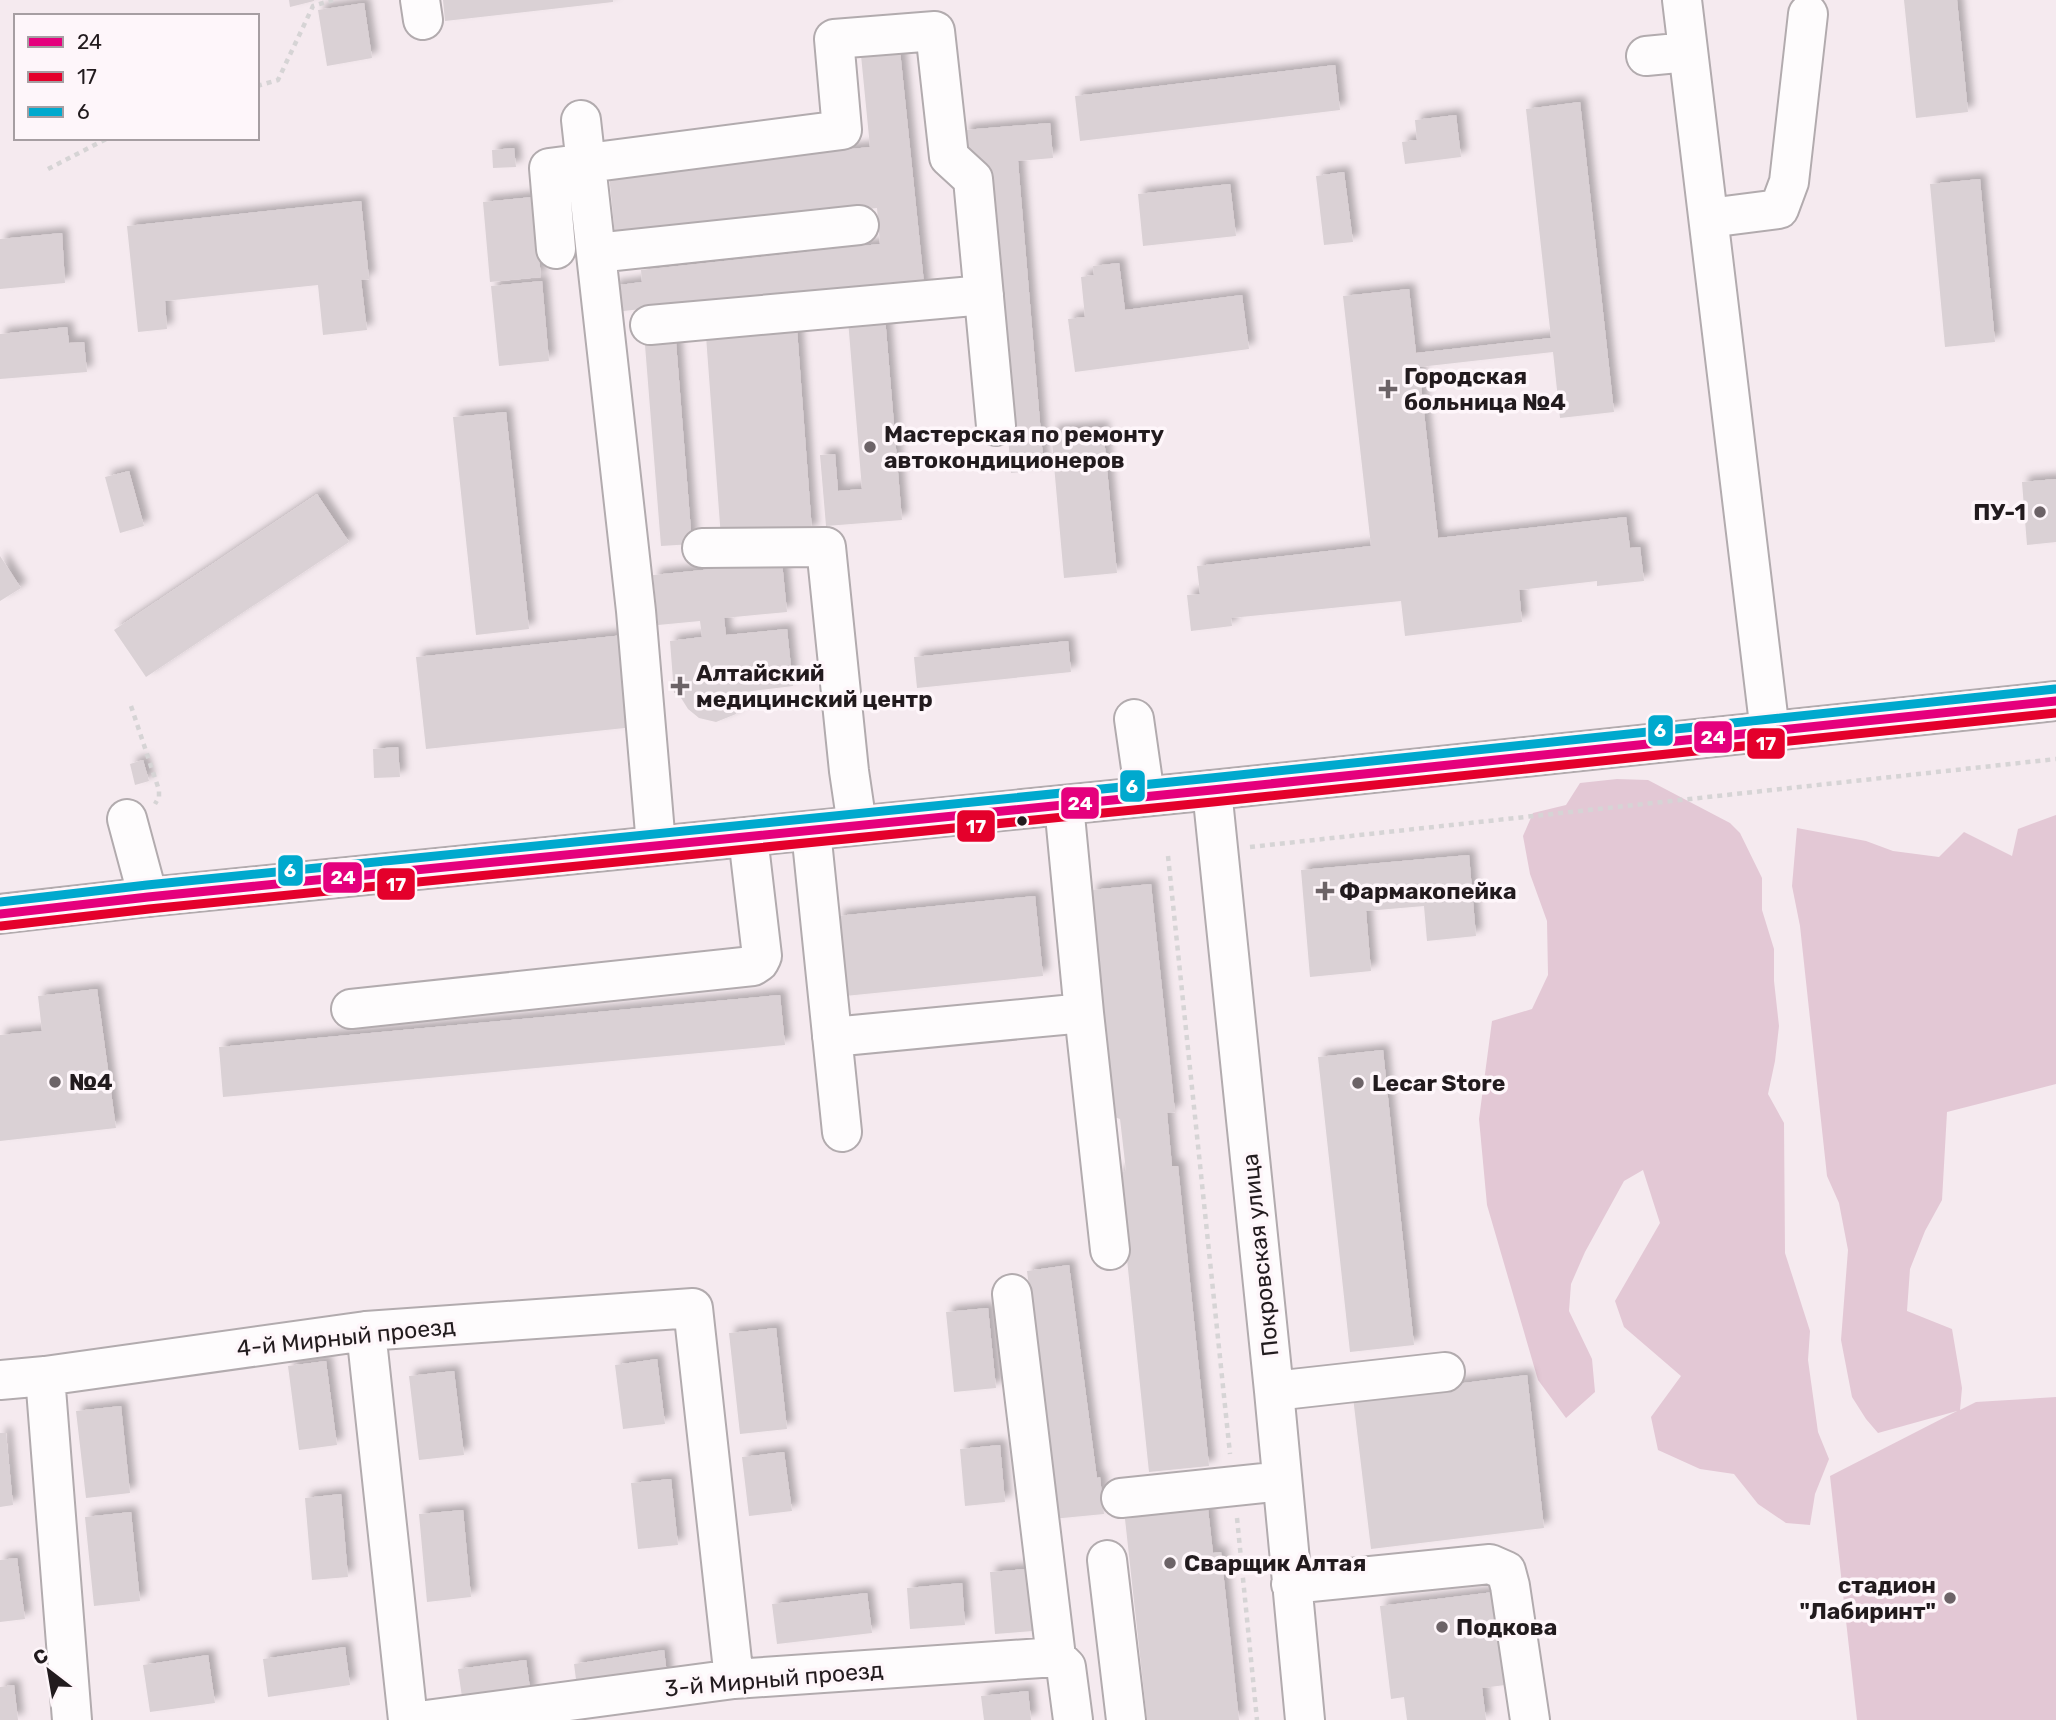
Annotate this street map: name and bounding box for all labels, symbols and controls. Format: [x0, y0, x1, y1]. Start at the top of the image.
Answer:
legend [14, 14, 259, 140]
text: 24 [77, 29, 102, 54]
text: 17 [77, 64, 97, 89]
text: 6 [77, 99, 90, 124]
place label: Городская больница №4 [1404, 362, 1566, 416]
marker: Городская больница №4 [1378, 379, 1398, 399]
place label: Мастерская по ремонту автокондиционеров [884, 420, 1164, 474]
marker: Мастерская по ремонту автокондиционеров [862, 439, 878, 455]
place label: ПУ-1 [1973, 498, 2026, 526]
marker: ПУ-1 [2032, 504, 2048, 520]
place label: Алтайский медицинский центр [696, 659, 933, 713]
marker: Алтайский медицинский центр [670, 676, 690, 696]
line badge: 6 [1647, 714, 1674, 747]
text: 6 [1654, 719, 1666, 742]
line badge: 24 [1693, 720, 1733, 754]
text: 24 [1700, 726, 1726, 749]
line badge: 17 [1746, 727, 1786, 760]
text: 17 [1756, 732, 1776, 755]
line badge: 6 [1119, 769, 1146, 803]
text: 6 [1126, 775, 1138, 798]
line badge: 24 [1060, 786, 1100, 820]
text: 24 [1067, 792, 1093, 815]
line badge: 17 [956, 809, 996, 843]
unlabelled marker [1015, 814, 1029, 828]
text: 17 [966, 815, 986, 838]
line badge: 6 [277, 854, 304, 887]
text: 6 [284, 859, 296, 882]
line badge: 24 [322, 861, 363, 894]
text: 24 [330, 866, 356, 889]
line badge: 17 [376, 867, 416, 901]
text: 17 [386, 873, 406, 896]
place label: Фармакопейка [1339, 877, 1516, 905]
marker: Фармакопейка [1317, 883, 1333, 899]
place label: №4 [69, 1068, 113, 1096]
place label: Lecar Store [1372, 1069, 1505, 1097]
marker: №4 [47, 1074, 63, 1090]
marker: Lecar Store [1350, 1075, 1366, 1091]
street label: Покровская улица [1235, 1152, 1285, 1358]
street label: 4-й Мирный проезд [235, 1312, 457, 1362]
place label: Сварщик Алтая [1184, 1549, 1366, 1577]
marker: Сварщик Алтая [1162, 1555, 1178, 1571]
place label: стадион "Лабиринт" [1800, 1571, 1936, 1625]
marker: стадион "Лабиринт" [1942, 1590, 1958, 1606]
place label: Подкова [1456, 1613, 1557, 1641]
marker: Подкова [1434, 1619, 1450, 1635]
north arrow [14, 1636, 84, 1706]
text: С [29, 1644, 52, 1670]
street label: 3-й Мирный проезд [663, 1655, 885, 1703]

